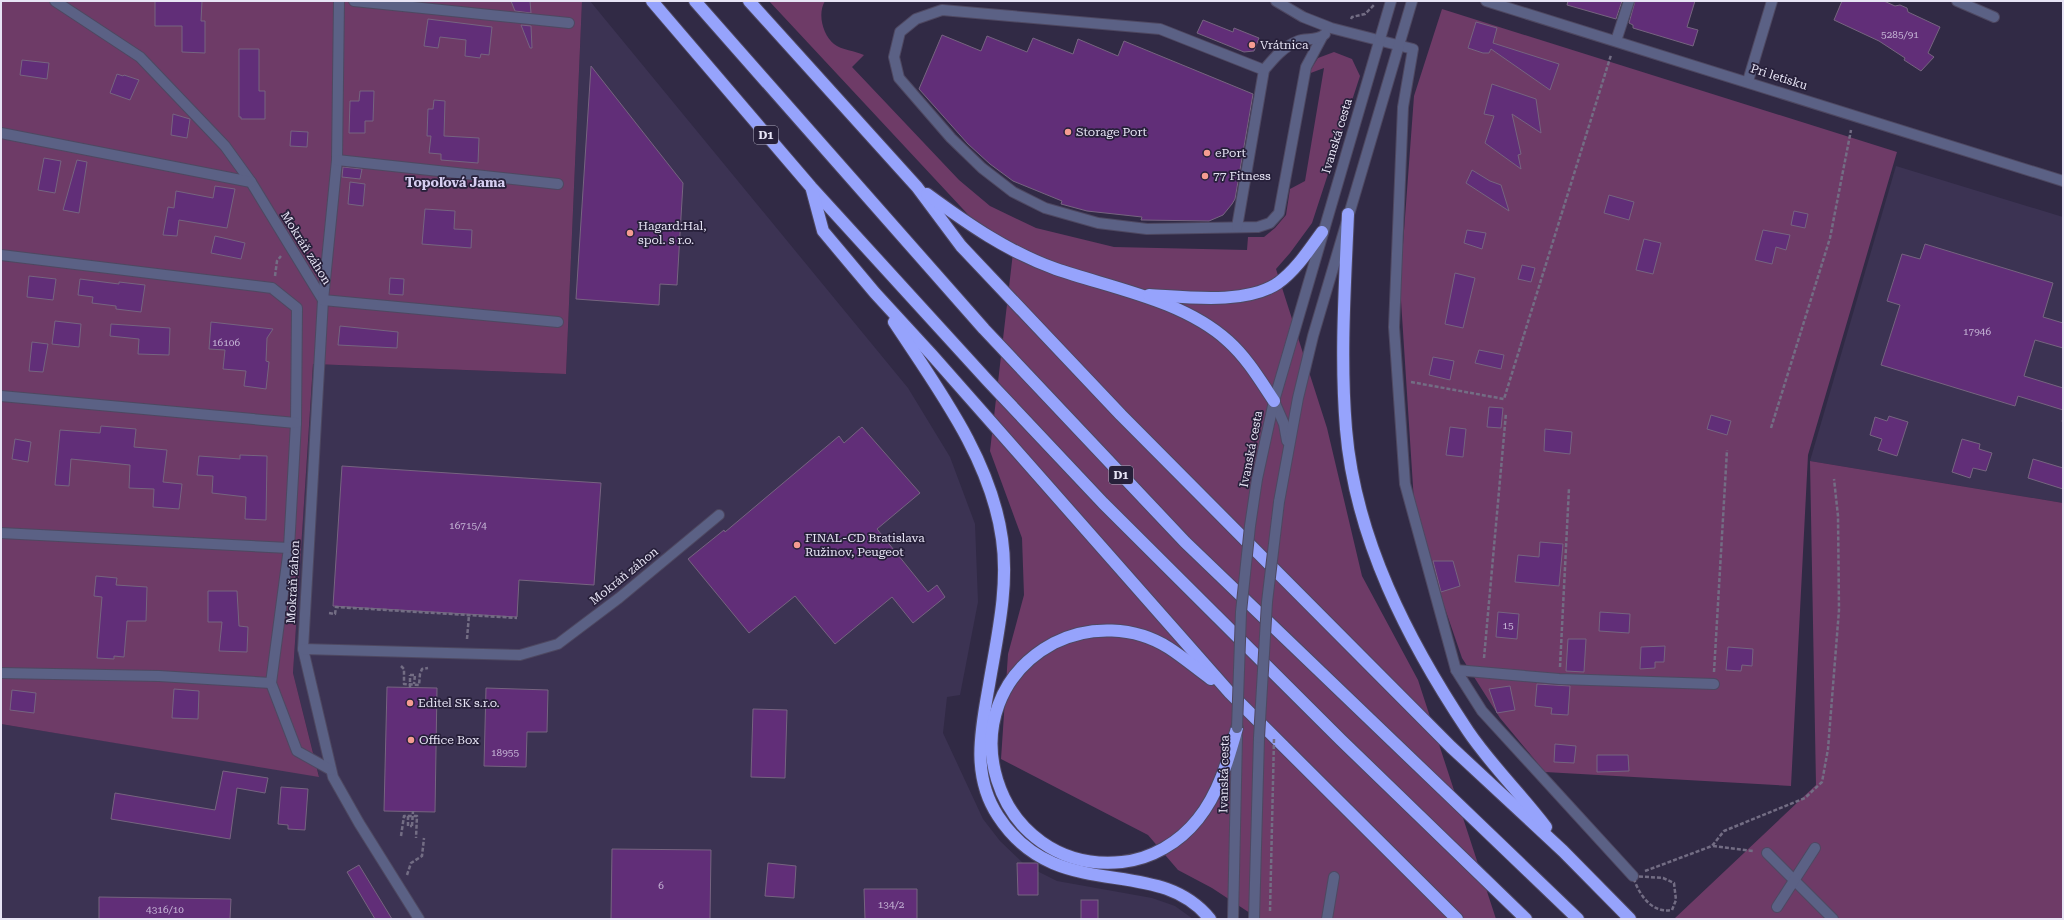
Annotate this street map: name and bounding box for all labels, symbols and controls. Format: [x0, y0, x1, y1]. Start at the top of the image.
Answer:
house number: 5285/91 [1881, 29, 1919, 40]
place label: Vrátnica [1260, 38, 1309, 52]
marker: Vrátnica [1247, 40, 1257, 50]
street label: Pri letisku [1749, 61, 1810, 93]
street label: Ivanská cesta [1319, 96, 1355, 175]
place label: Storage Port [1076, 125, 1148, 139]
road number: D1 [754, 126, 778, 144]
marker: Storage Port [1063, 127, 1073, 137]
place label: ePort [1215, 146, 1247, 160]
marker: ePort [1202, 148, 1212, 158]
place label: 77 Fitness [1213, 169, 1271, 183]
marker: 77 Fitness [1200, 171, 1210, 181]
district label: Topoľová Jama [405, 175, 505, 190]
street label: Mokráň záhon [278, 209, 334, 287]
place label: Hagard:Hal, spol. s r.o. [638, 219, 707, 247]
marker: Hagard:Hal, spol. s r.o. [625, 228, 635, 238]
house number: 17946 [1963, 326, 1991, 337]
house number: 16106 [212, 337, 240, 348]
street label: Ivanská cesta [1237, 409, 1265, 488]
road number: D1 [1109, 466, 1133, 484]
house number: 16715/4 [449, 520, 487, 531]
place label: FINAL-CD Bratislava Ružinov, Peugeot [805, 531, 925, 559]
street label: Mokráň záhon [284, 540, 302, 624]
marker: FINAL-CD Bratislava Ružinov, Peugeot [792, 540, 802, 550]
street label: Mokráň záhon [587, 544, 661, 608]
house number: 15 [1502, 620, 1514, 631]
place label: Editel SK s.r.o. [418, 696, 500, 710]
marker: Editel SK s.r.o. [405, 698, 415, 708]
place label: Office Box [419, 733, 479, 747]
marker: Office Box [406, 735, 416, 745]
street label: Ivanská cesta [1216, 735, 1232, 813]
house number: 18955 [491, 747, 519, 758]
house number: 6 [658, 880, 664, 891]
house number: 134/2 [878, 899, 905, 910]
house number: 4316/10 [146, 904, 184, 915]

